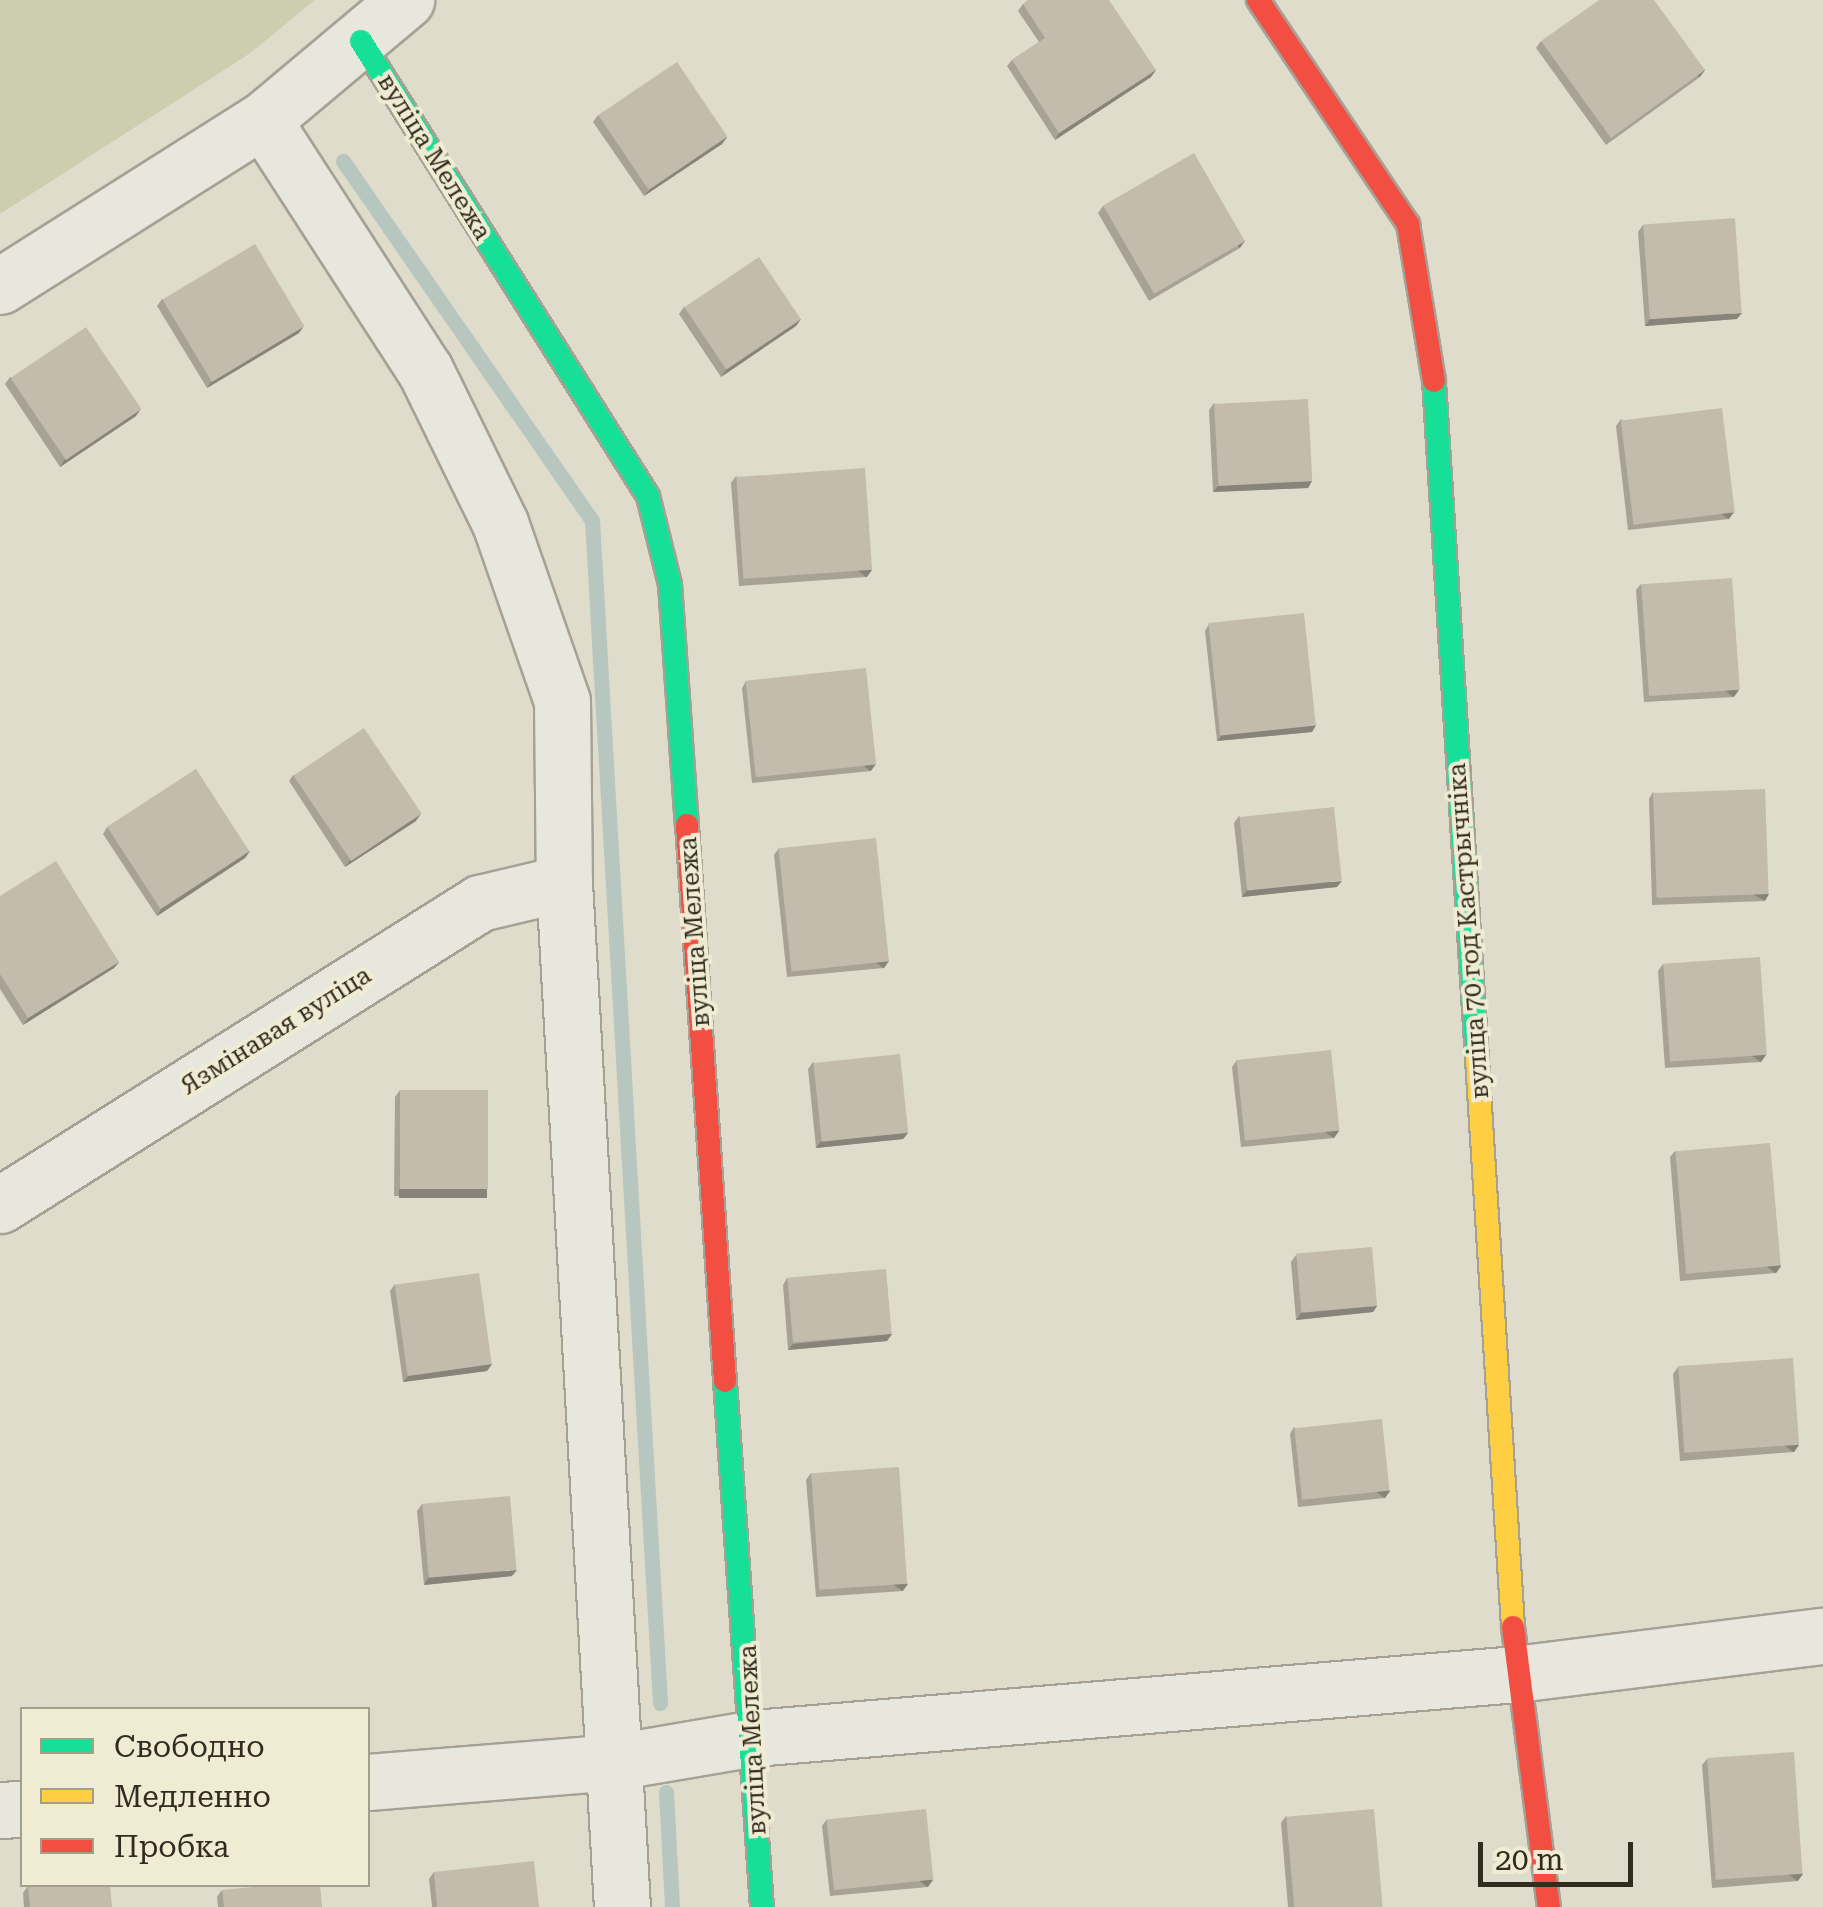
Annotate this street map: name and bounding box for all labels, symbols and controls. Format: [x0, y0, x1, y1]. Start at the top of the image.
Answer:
street label: вуліца Мележа [371, 68, 497, 246]
street label: вуліца 70 год Кастрычніка [1442, 762, 1496, 1100]
street label: вуліца Мележа [673, 836, 717, 1028]
street label: Язмінавая вуліца [175, 960, 377, 1102]
street label: вуліца Мележа [733, 1644, 773, 1836]
legend [20, 1707, 370, 1887]
text: Свободно [114, 1729, 265, 1764]
text: Медленно [114, 1779, 271, 1814]
scale bar [1483, 1822, 1638, 1884]
text: Пробка [114, 1829, 229, 1864]
text: 20 m [1495, 1842, 1564, 1877]

